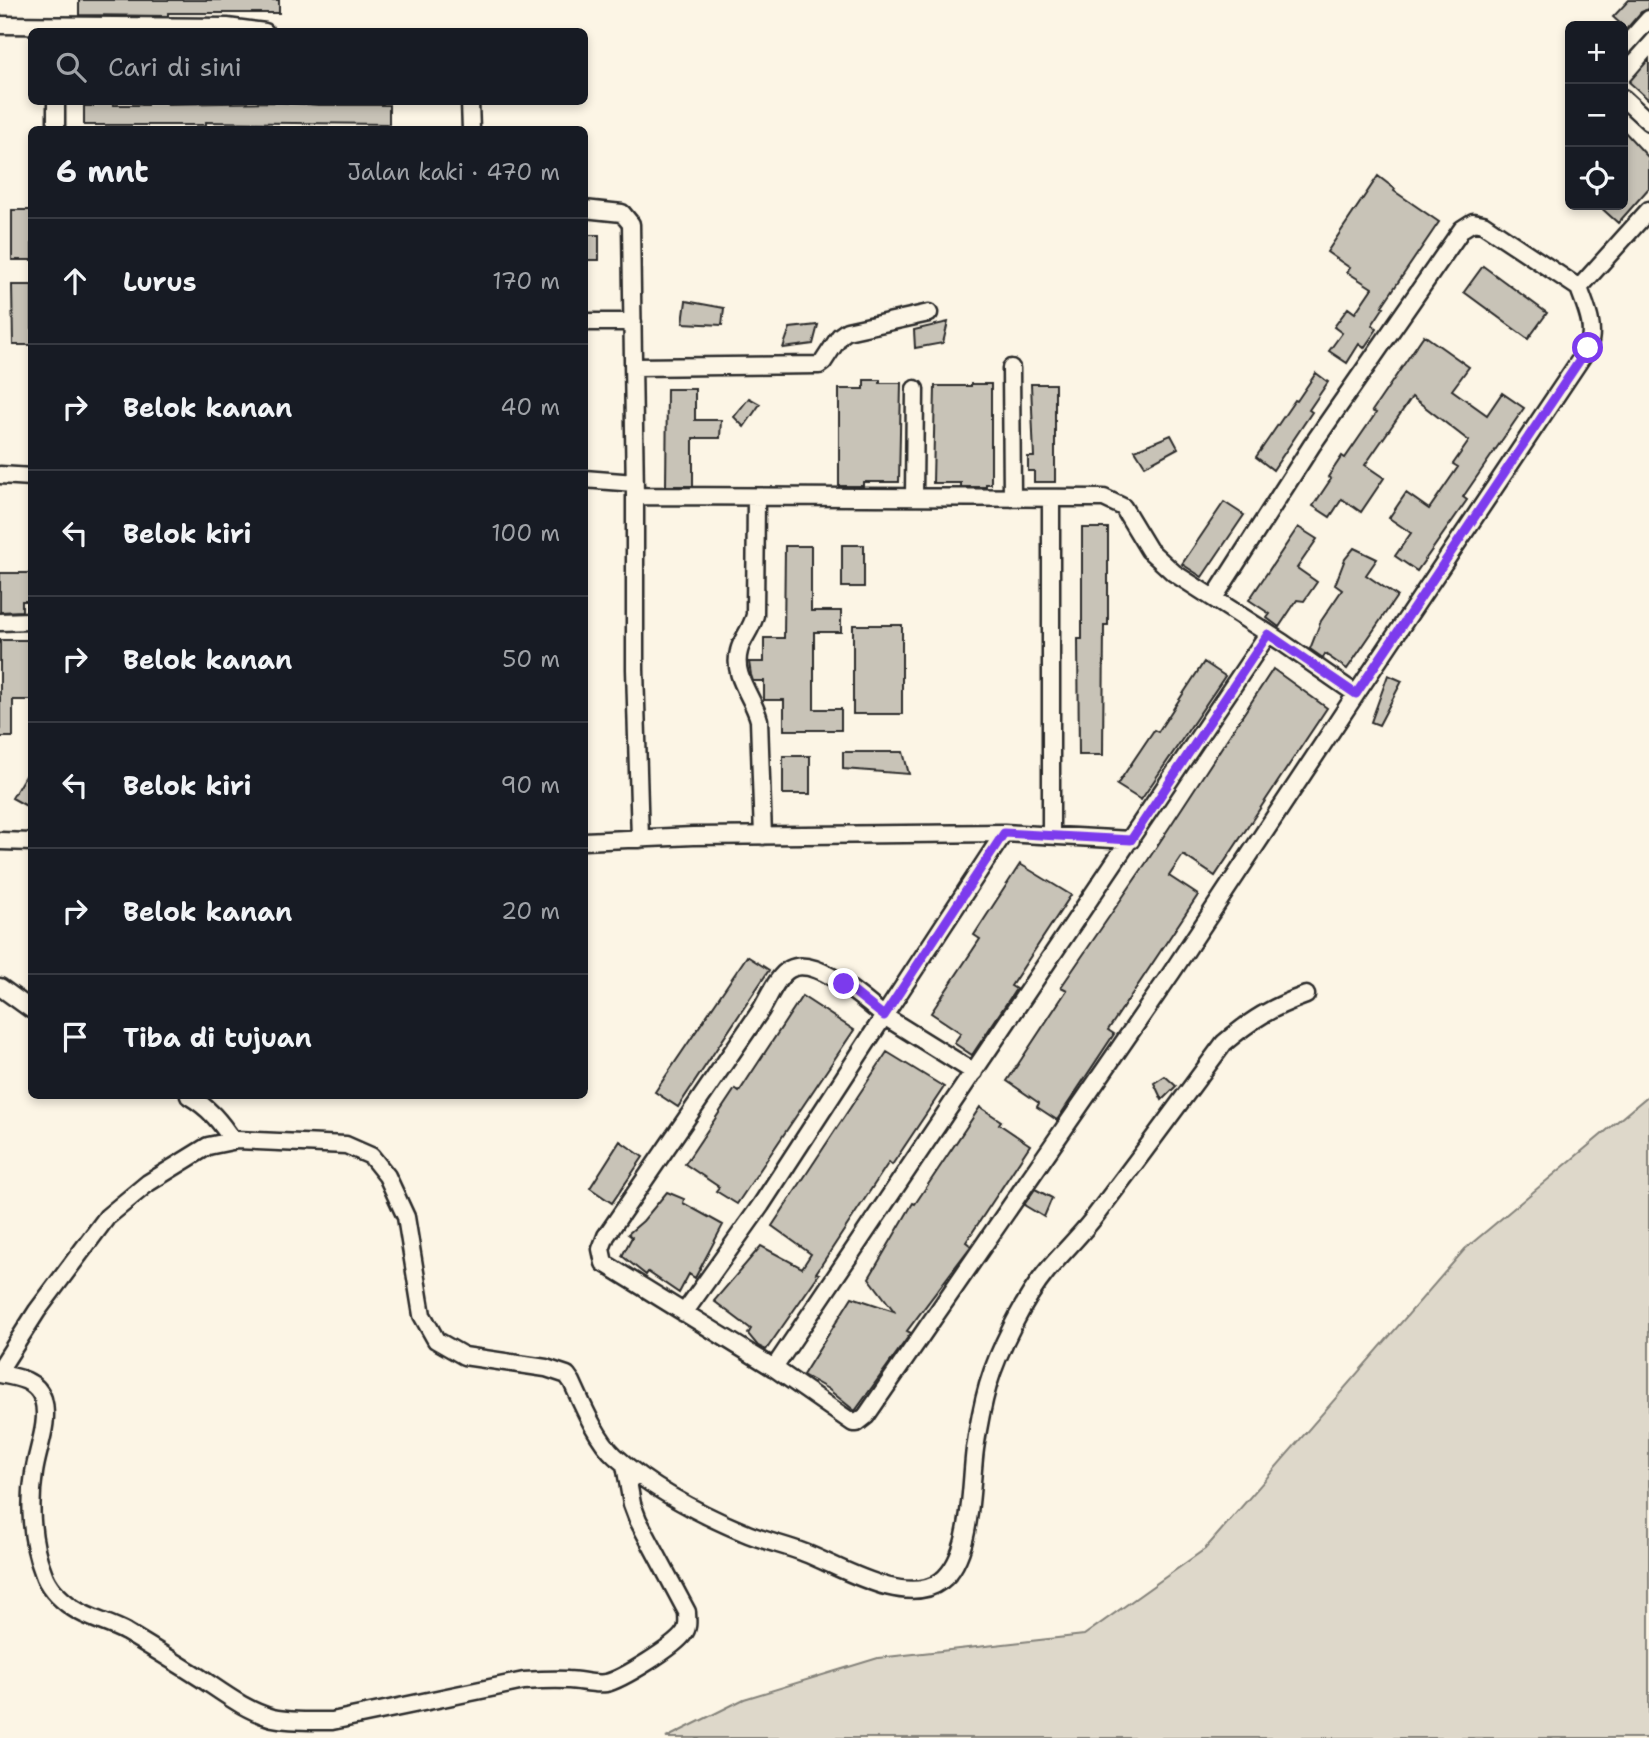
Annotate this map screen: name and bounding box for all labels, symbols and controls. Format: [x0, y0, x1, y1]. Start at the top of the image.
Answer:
map controls [1565, 21, 1628, 210]
button: + [1565, 21, 1628, 84]
search box [28, 28, 588, 105]
icon: search [52, 48, 90, 86]
text: Cari di sini [108, 49, 242, 84]
button: − [1565, 84, 1628, 147]
button: locate [1565, 147, 1628, 210]
text: 6 mnt [56, 151, 149, 192]
text: Jalan kaki · 470 m [347, 157, 560, 187]
icon: ahead [56, 262, 94, 300]
text: Lurus [123, 264, 196, 299]
text: 170 m [492, 266, 560, 296]
route start [1572, 332, 1603, 363]
icon: right [56, 388, 94, 426]
text: Belok kanan [123, 390, 292, 425]
text: 40 m [500, 392, 560, 422]
icon: left [56, 514, 94, 552]
text: Belok kiri [123, 516, 252, 551]
text: 100 m [491, 518, 560, 548]
icon: right [56, 640, 94, 678]
text: Belok kanan [123, 642, 292, 677]
text: 50 m [502, 644, 560, 674]
icon: left [56, 766, 94, 804]
text: Belok kiri [123, 768, 252, 803]
text: 90 m [500, 770, 560, 800]
icon: right [56, 892, 94, 930]
text: Belok kanan [123, 894, 292, 929]
text: 20 m [501, 896, 560, 926]
route end [828, 968, 859, 999]
icon: arrive [56, 1018, 94, 1056]
text: Tiba di tujuan [123, 1020, 312, 1055]

